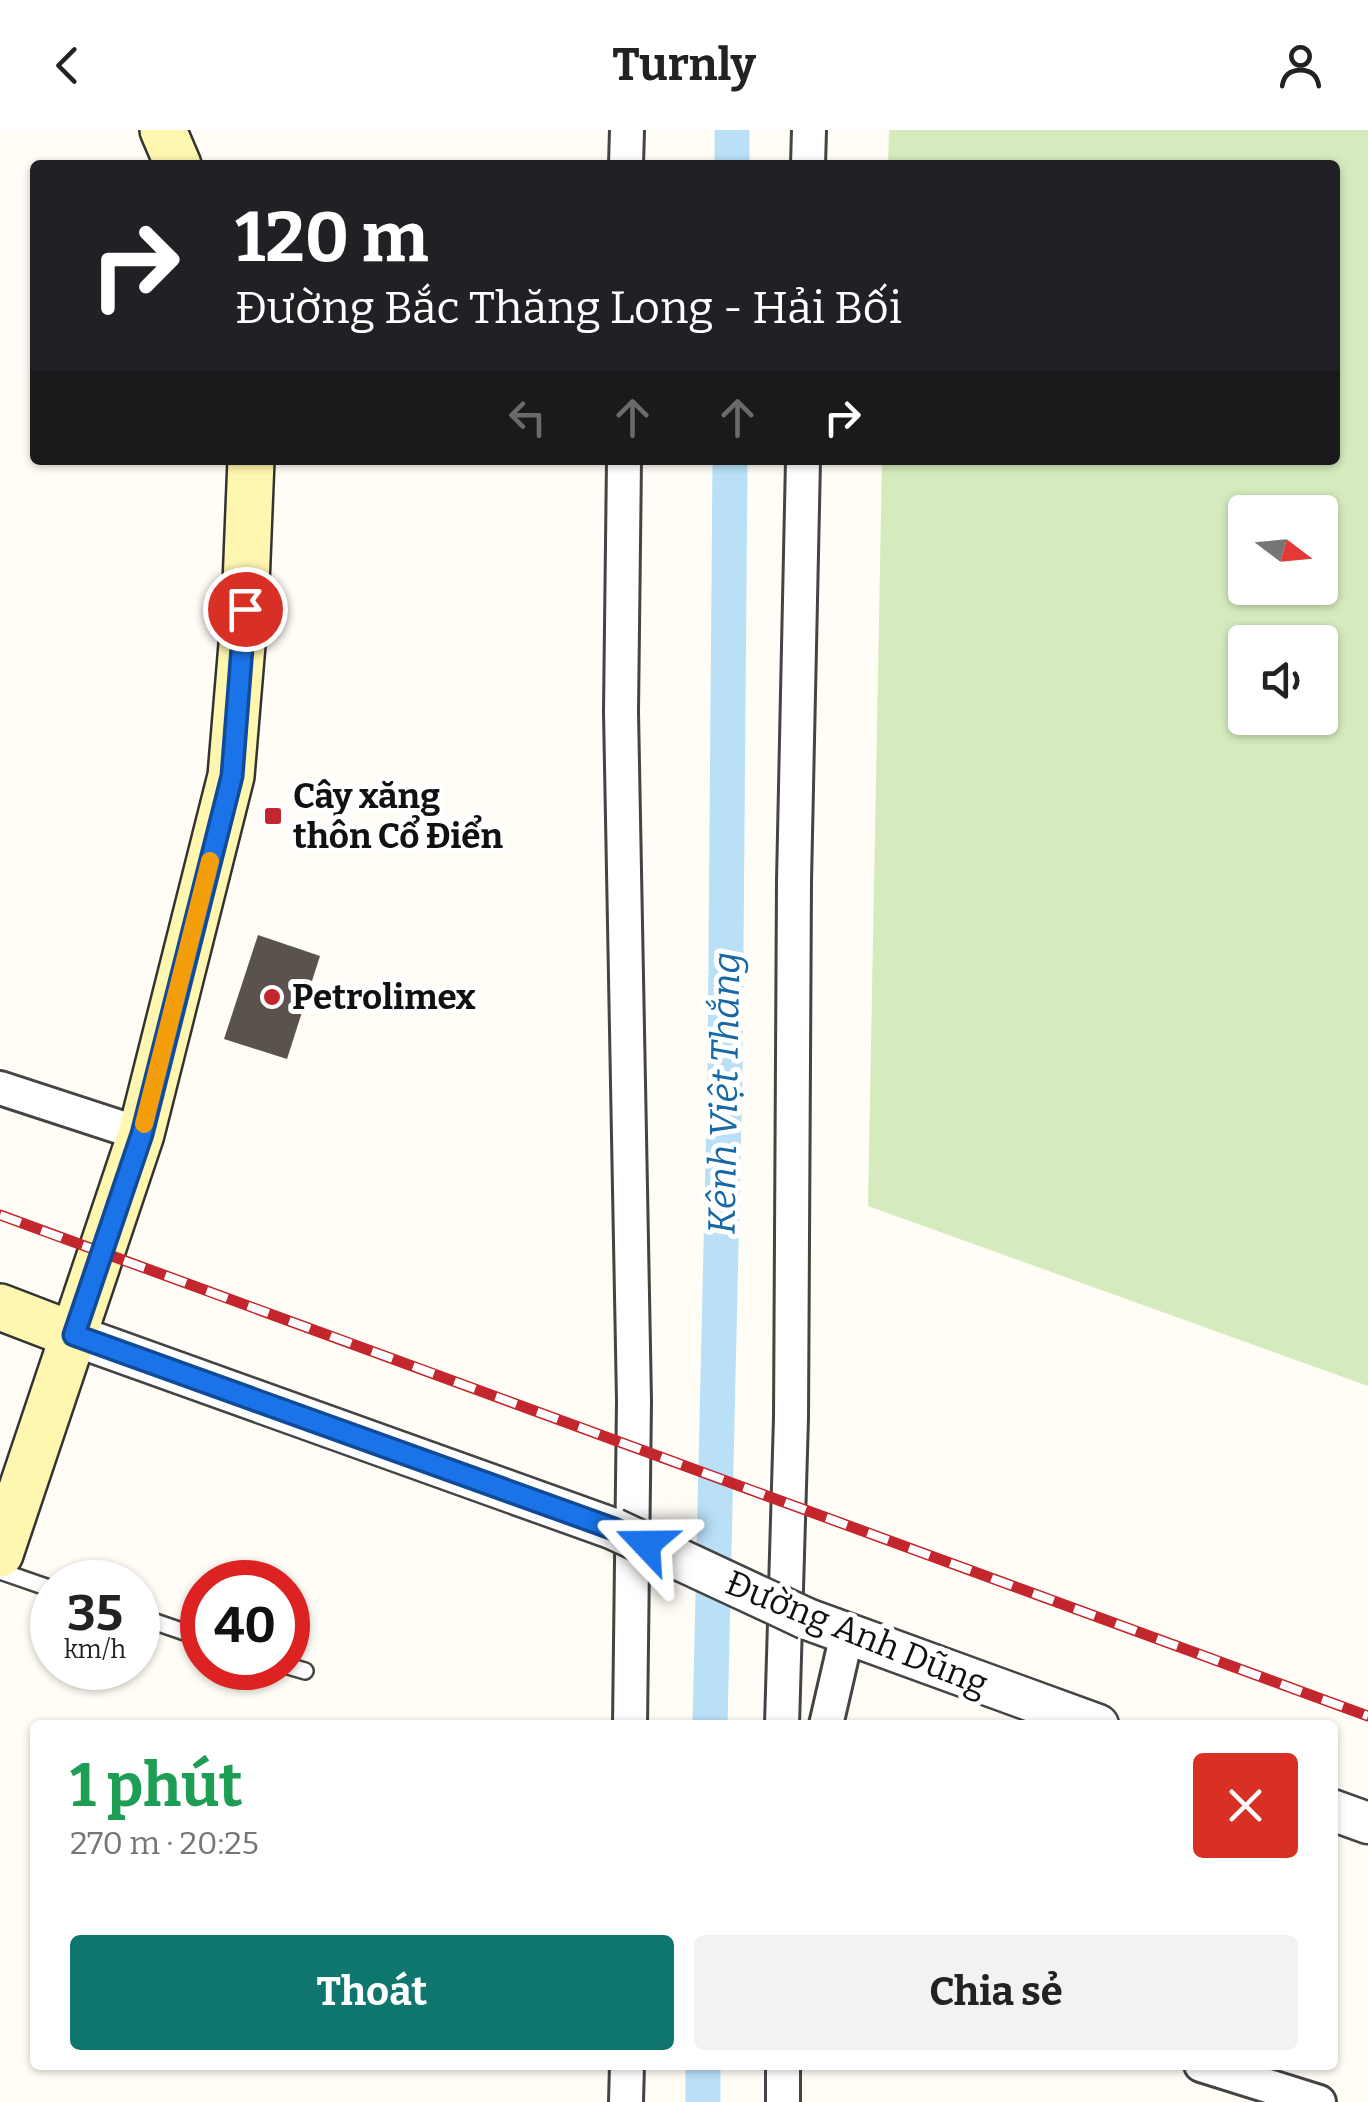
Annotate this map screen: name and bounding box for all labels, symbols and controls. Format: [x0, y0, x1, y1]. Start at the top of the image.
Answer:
icon: back [40, 38, 95, 93]
text: Turnly [612, 38, 756, 92]
icon: person [1273, 38, 1328, 93]
text: 120 m [235, 196, 428, 280]
icon: right [70, 200, 200, 330]
text: Đường Bắc Thăng Long - Hải Bối [235, 281, 902, 335]
icon: left [500, 390, 555, 445]
icon: ahead [605, 390, 660, 445]
icon: ahead [710, 390, 765, 445]
icon: right [815, 390, 870, 445]
north arrow [1228, 495, 1338, 605]
map controls [1228, 495, 1338, 735]
pin [203, 567, 288, 652]
icon: arrive [218, 582, 273, 637]
button: sound [1228, 625, 1338, 735]
place label: Cây xăng thôn Cổ Điển [293, 775, 504, 857]
marker: Cây xăng thôn Cổ Điển [262, 805, 284, 827]
water label: Kênh Việt Thắng [699, 951, 749, 1235]
place label: Petrolimex [292, 976, 476, 1018]
marker: Petrolimex [261, 986, 283, 1008]
position arrow [594, 1492, 698, 1596]
speed limit sign: 40 [180, 1560, 310, 1690]
street label: Đường Anh Dũng [720, 1561, 994, 1705]
text: 35 [67, 1583, 123, 1643]
text: km/h [64, 1635, 126, 1665]
text: 1 phút [70, 1750, 243, 1822]
button: close [1193, 1753, 1298, 1858]
text: 270 m · 20:25 [70, 1824, 259, 1862]
button: Thoát [70, 1935, 674, 2050]
button: Chia sẻ [694, 1935, 1298, 2050]

